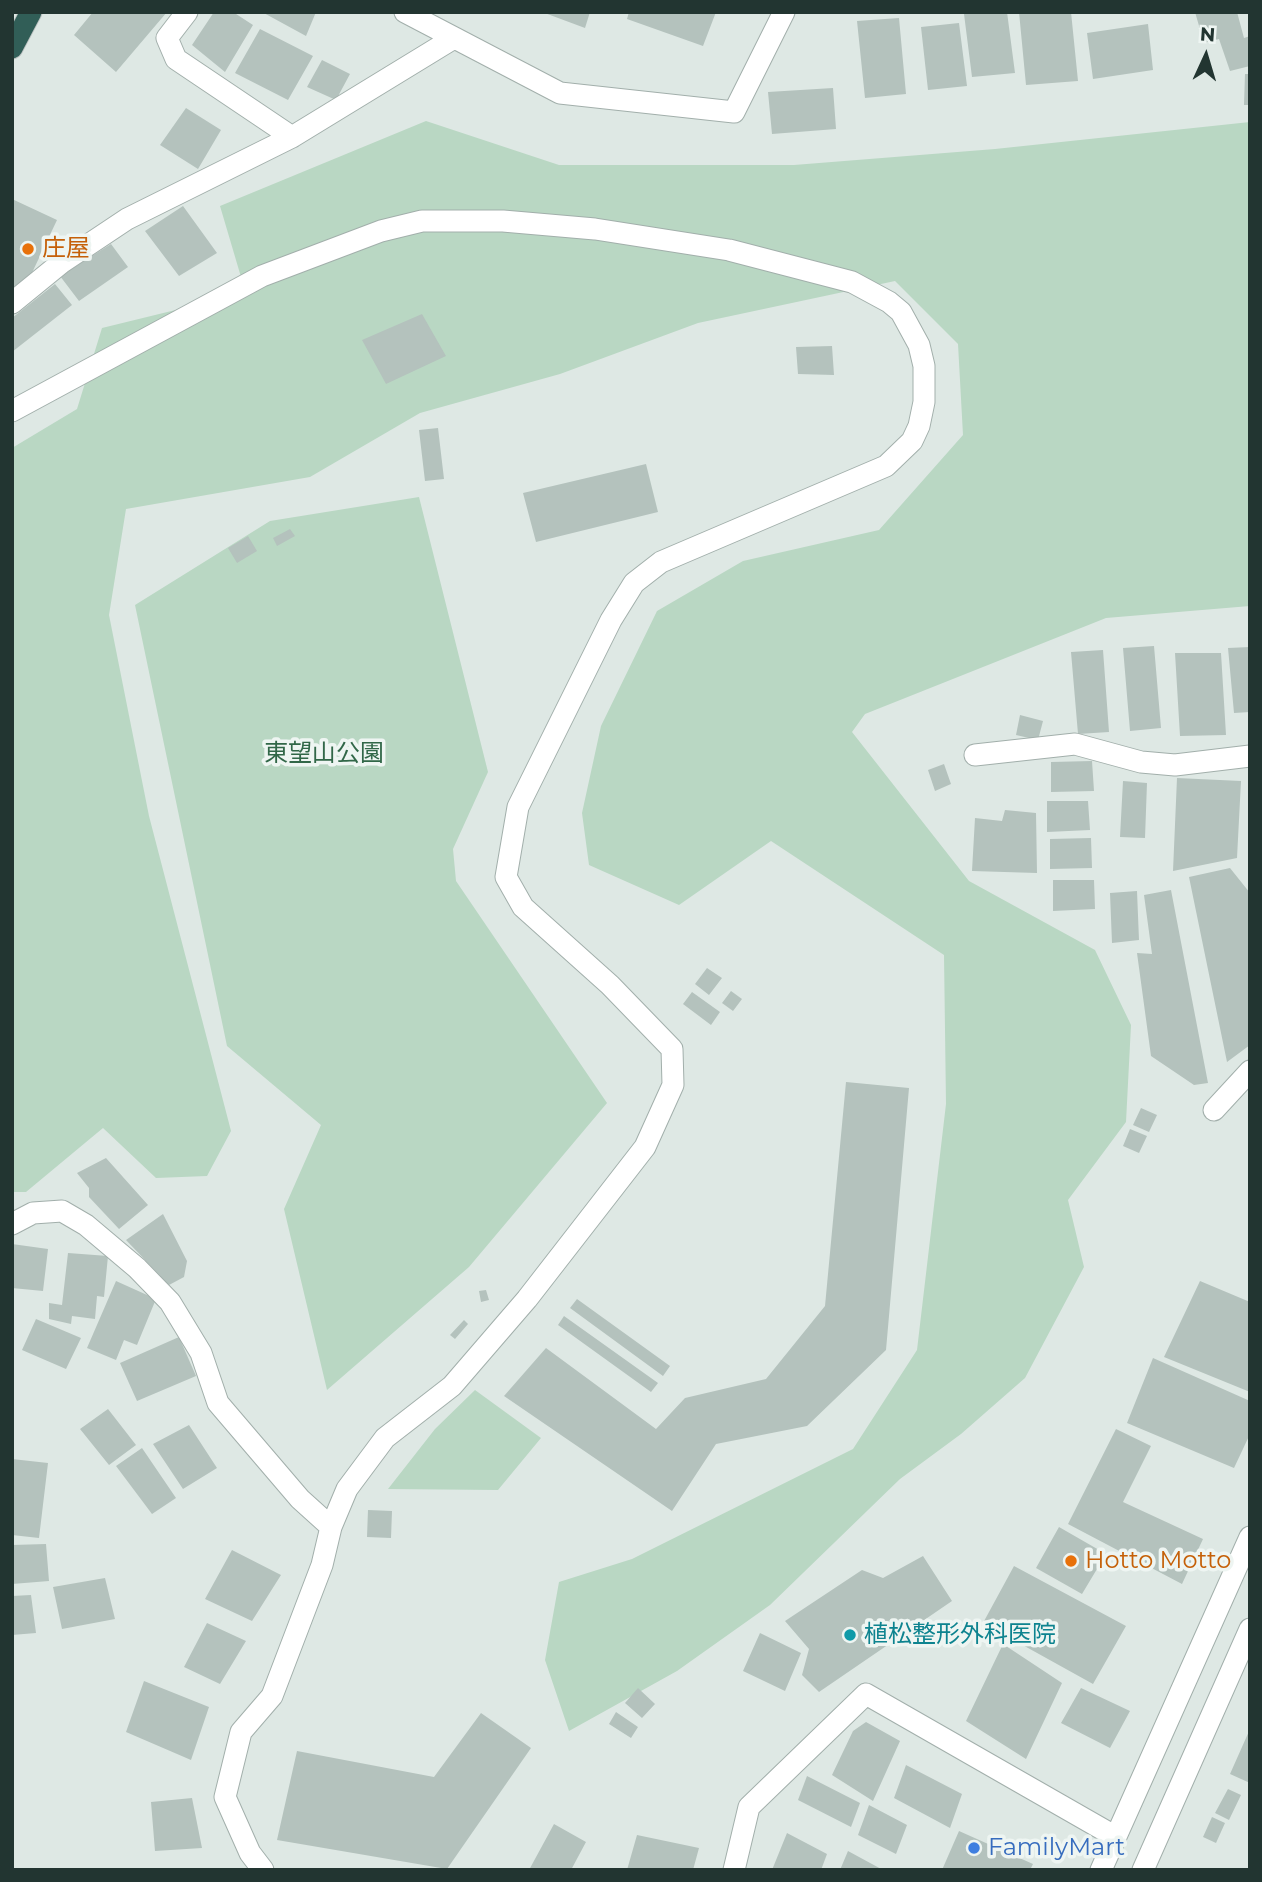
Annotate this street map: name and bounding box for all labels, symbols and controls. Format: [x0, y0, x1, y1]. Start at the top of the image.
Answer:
north arrow [1171, 21, 1241, 91]
text: N [1199, 23, 1216, 47]
place label: 庄屋 [42, 235, 90, 263]
marker: 庄屋 [20, 241, 36, 257]
park label: 東望山公園 [264, 740, 384, 768]
place label: Hotto Motto [1085, 1547, 1231, 1575]
marker: Hotto Motto [1063, 1553, 1079, 1569]
place label: 植松整形外科医院 [864, 1621, 1056, 1649]
marker: 植松整形外科医院 [842, 1627, 858, 1643]
place label: FamilyMart [988, 1834, 1125, 1862]
marker: FamilyMart [966, 1840, 982, 1856]

